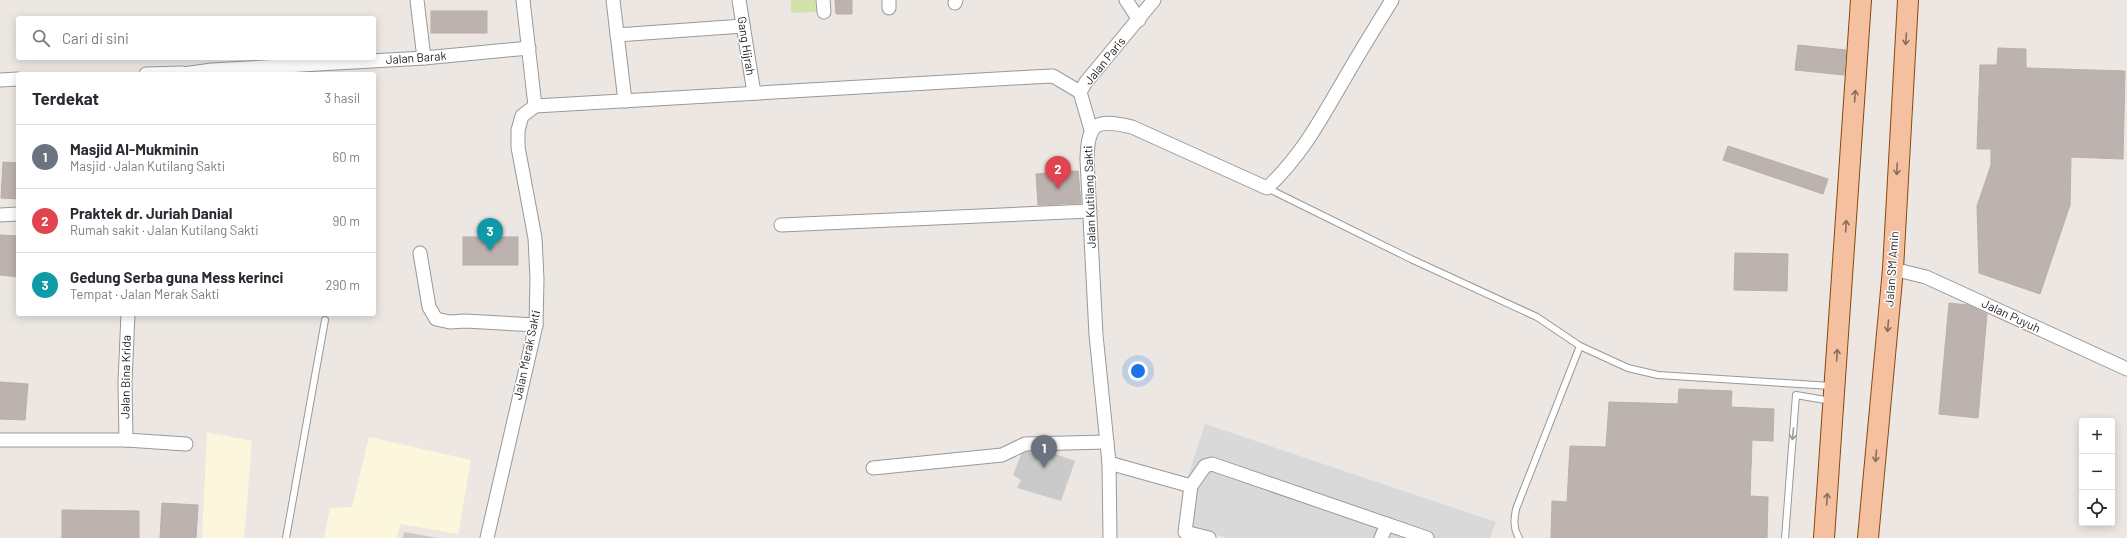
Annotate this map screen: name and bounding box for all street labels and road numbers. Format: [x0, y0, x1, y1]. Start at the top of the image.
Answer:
street label: Gang Hijrah [735, 15, 759, 76]
street label: Jalan Paris [1081, 34, 1128, 87]
street label: Jalan Barak [385, 48, 447, 66]
street label: Jalan Kutilang Sakti [1080, 145, 1098, 249]
street label: Jalan SM Amin [1881, 231, 1901, 307]
street label: Jalan Puyuh [1980, 295, 2043, 335]
street label: Jalan Merak Sakti [510, 309, 542, 401]
street label: Jalan Bina Krida [117, 335, 133, 419]

